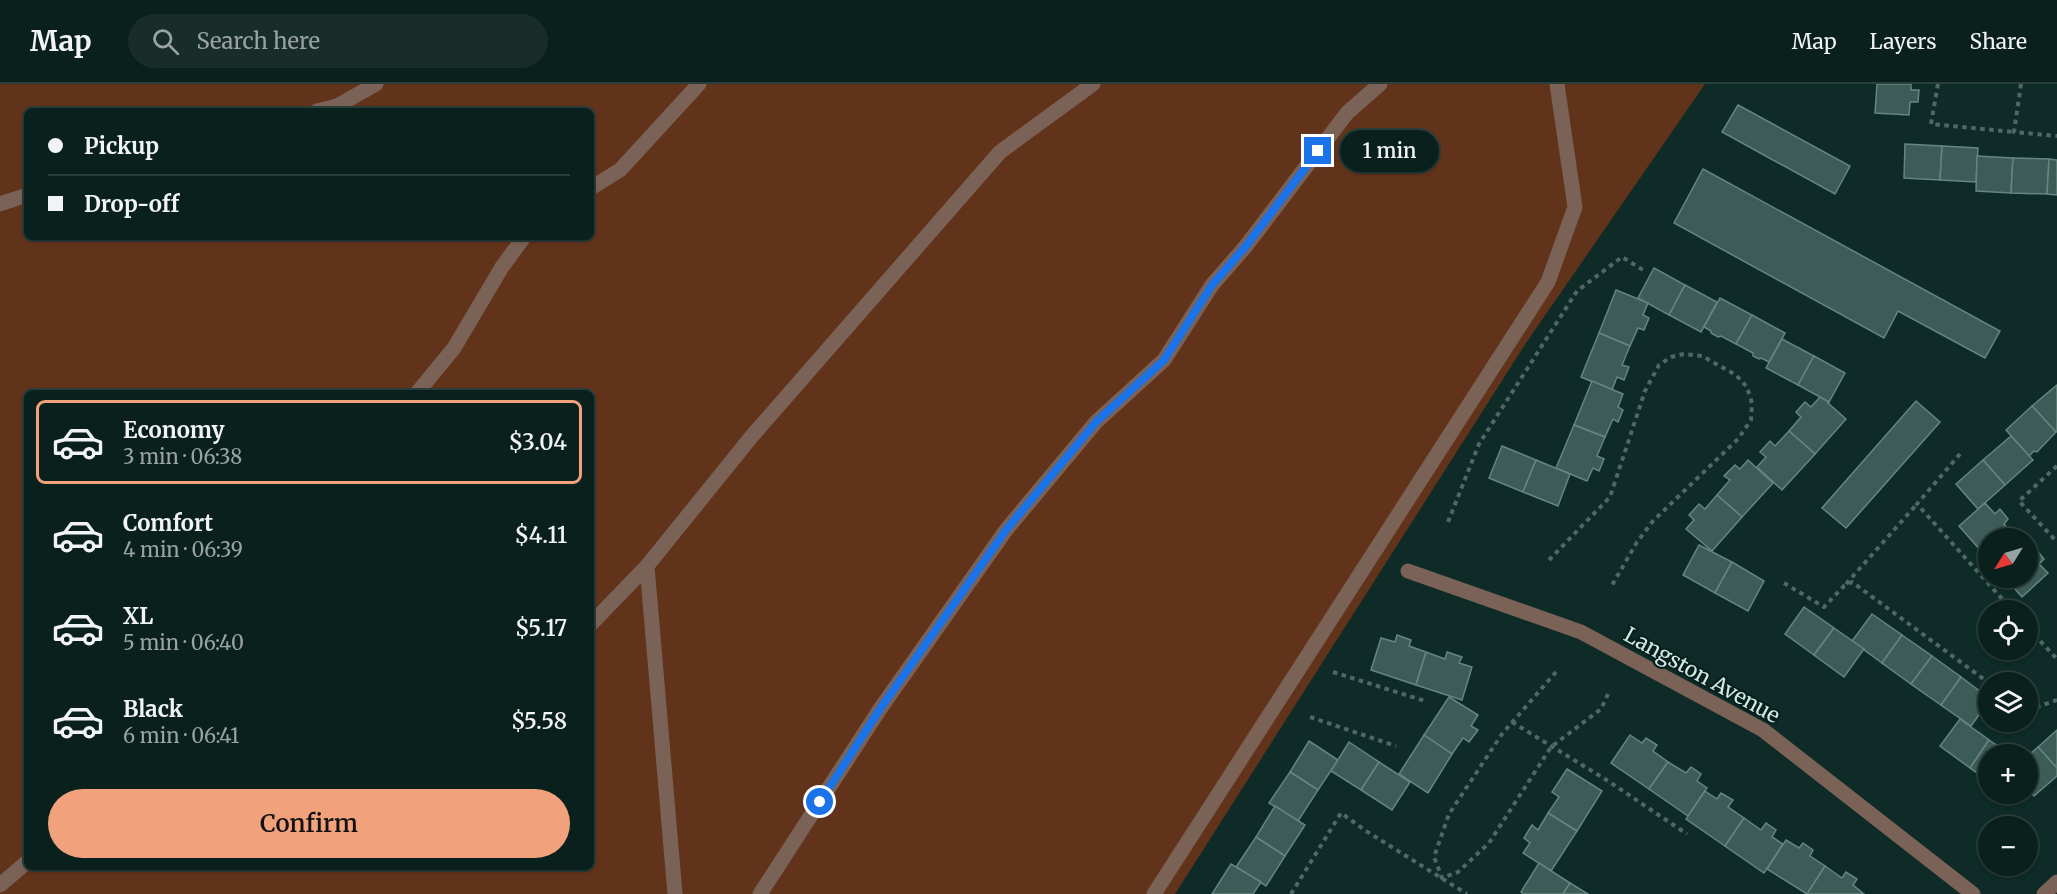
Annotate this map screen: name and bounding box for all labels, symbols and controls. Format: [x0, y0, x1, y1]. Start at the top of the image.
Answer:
search box [128, 14, 548, 68]
text: Map [30, 23, 92, 59]
icon: search [149, 25, 182, 58]
text: Search here [197, 27, 320, 55]
text: Map [1792, 28, 1837, 55]
text: Layers [1870, 28, 1937, 55]
text: Share [1970, 28, 2027, 55]
callout: 1 min [1339, 130, 1438, 172]
text: Pickup [84, 132, 159, 160]
route end [1304, 137, 1331, 164]
text: 1 min [1363, 138, 1416, 163]
text: Drop-off [84, 190, 179, 218]
icon: car [51, 415, 105, 469]
text: Economy [123, 416, 224, 444]
text: $3.04 [509, 428, 567, 456]
text: 3 min · 06:38 [123, 444, 242, 469]
icon: car [51, 508, 105, 562]
text: Comfort [123, 509, 213, 537]
text: $4.11 [515, 521, 567, 549]
north arrow [1978, 528, 2038, 588]
map controls [1978, 528, 2038, 876]
text: 4 min · 06:39 [123, 537, 243, 562]
button: locate [1978, 600, 2038, 660]
icon: car [51, 601, 105, 655]
text: XL [123, 602, 153, 630]
text: $5.17 [515, 614, 567, 642]
street label: Langston Avenue [1619, 621, 1785, 729]
text: 5 min · 06:40 [123, 630, 244, 655]
button: layers [1978, 672, 2038, 732]
icon: car [51, 694, 105, 748]
text: Black [123, 695, 183, 723]
text: $5.58 [511, 707, 567, 735]
text: 6 min · 06:41 [123, 723, 239, 748]
button: + [1978, 744, 2038, 804]
route start [806, 788, 833, 815]
button: Confirm [48, 789, 570, 858]
button: − [1978, 816, 2038, 876]

